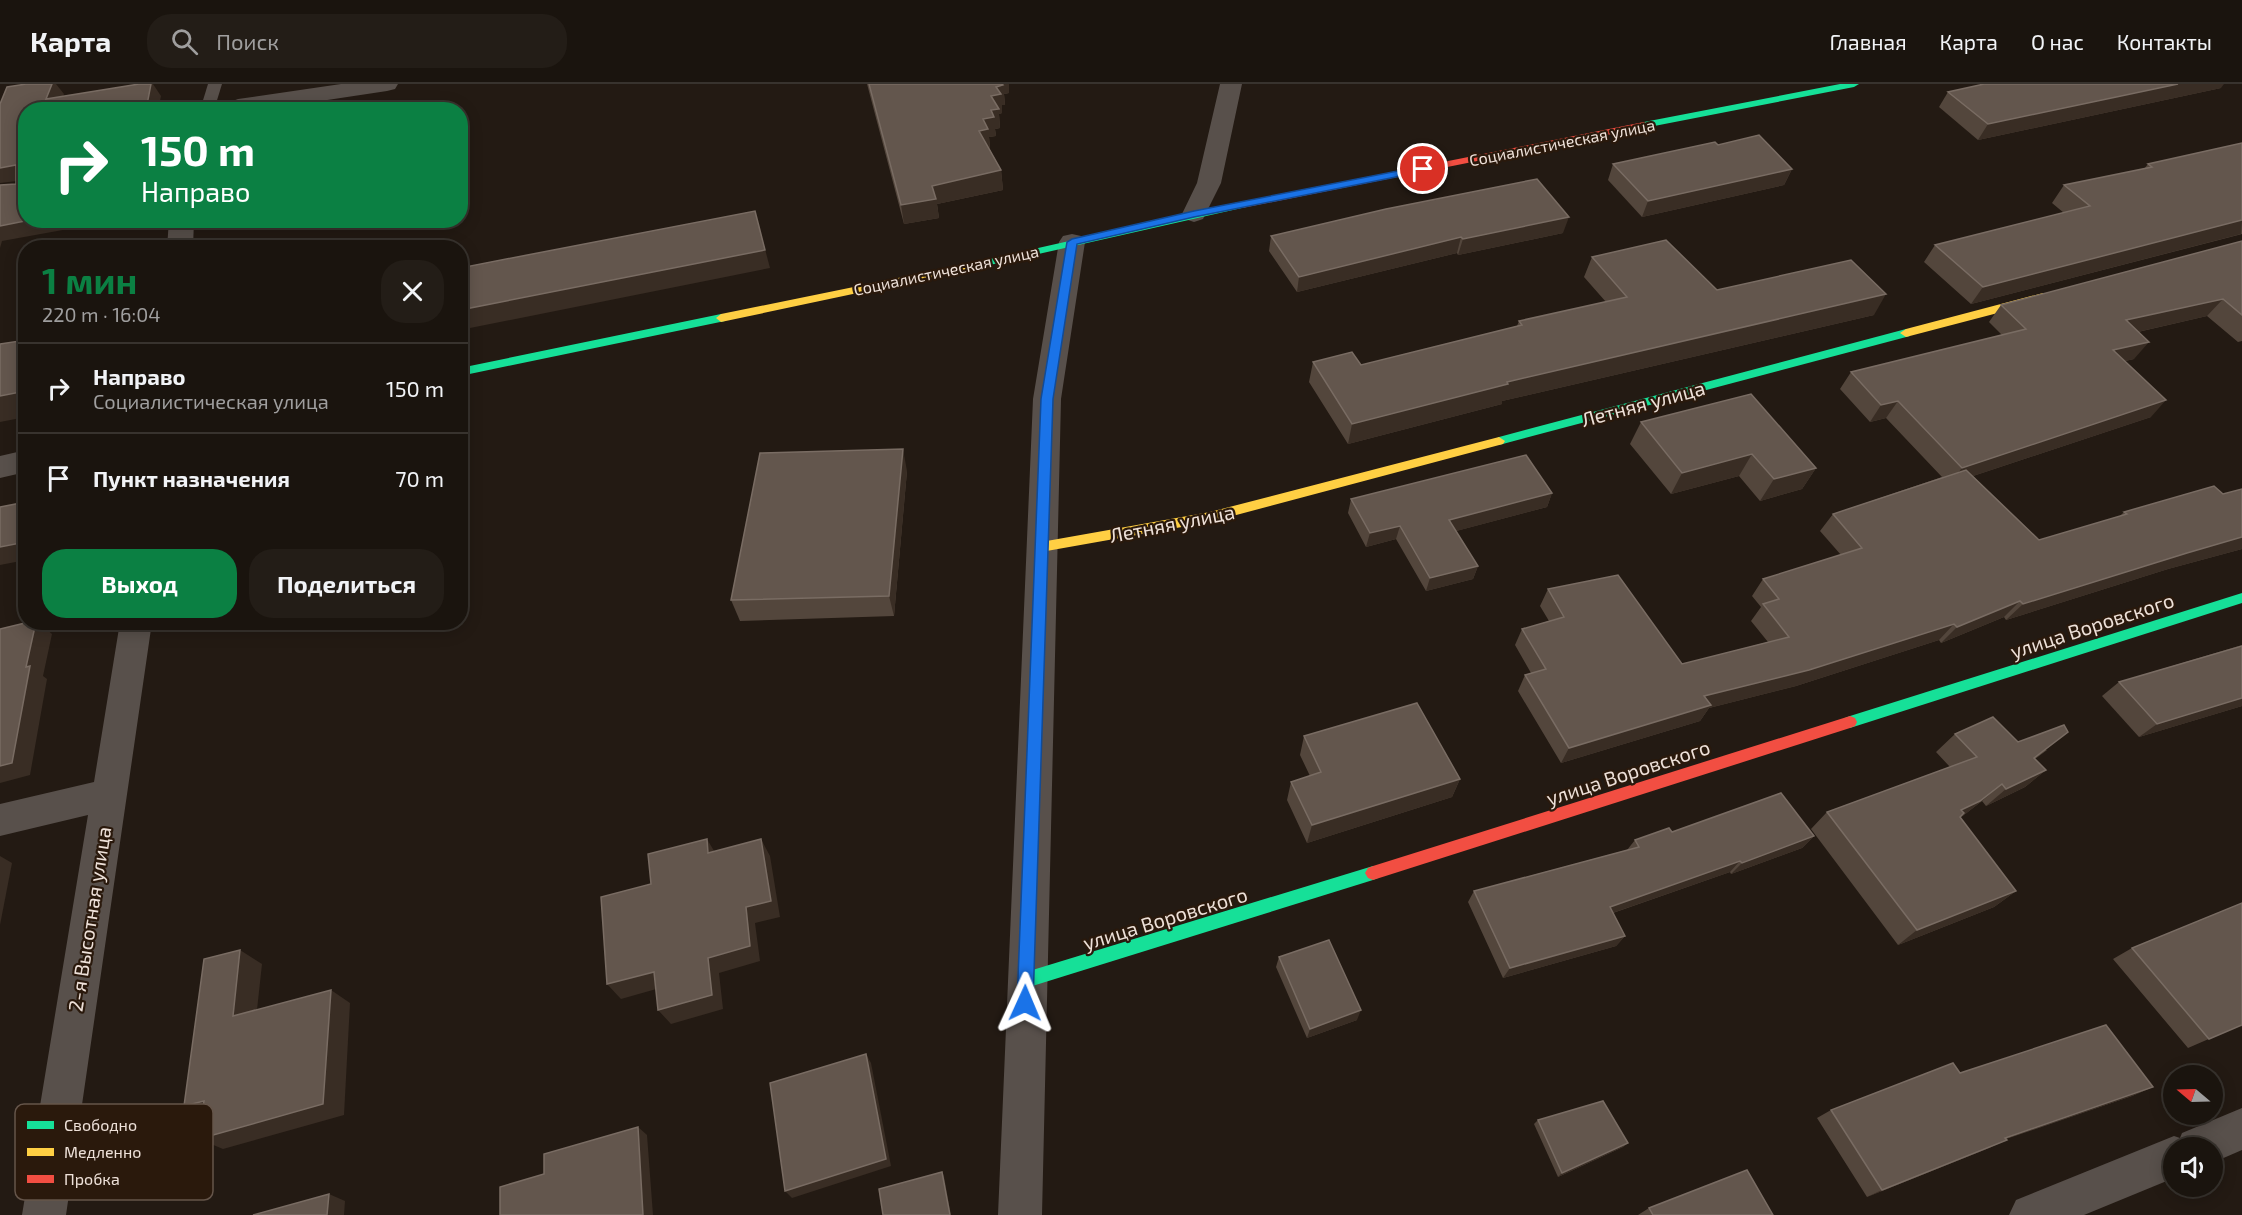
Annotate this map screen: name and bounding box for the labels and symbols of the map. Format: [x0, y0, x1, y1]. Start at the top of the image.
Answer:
street label: Социалистическая улица [1468, 115, 1657, 170]
pin [1397, 143, 1448, 194]
street label: Социалистическая улица [852, 241, 1040, 300]
street label: Летняя улица [1579, 375, 1708, 432]
street label: Летняя улица [1107, 499, 1237, 548]
street label: улица Воровского [2007, 587, 2177, 664]
street label: улица Воровского [1543, 734, 1713, 811]
street label: 2-я Высотная улица [63, 825, 116, 1013]
street label: улица Воровского [1080, 882, 1250, 955]
position arrow [993, 971, 1057, 1035]
north arrow [2163, 1065, 2223, 1125]
legend [15, 1104, 213, 1200]
text: Свободно [64, 1115, 137, 1134]
text: Медленно [64, 1142, 141, 1161]
text: Пробка [64, 1169, 120, 1188]

